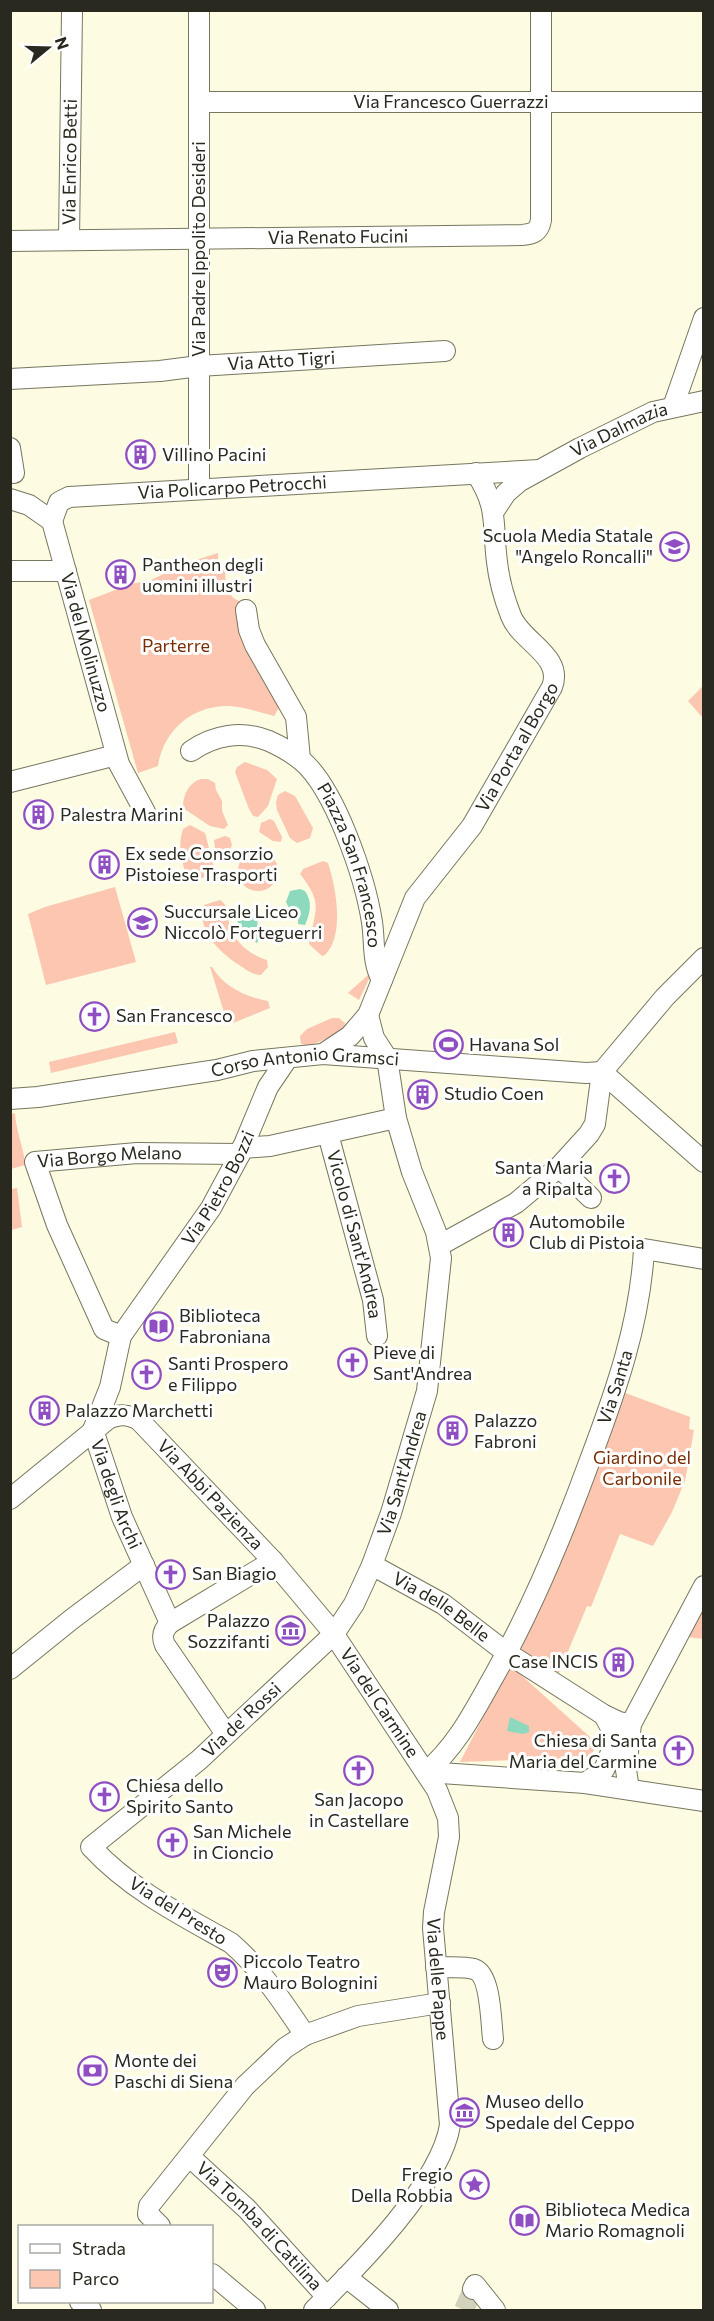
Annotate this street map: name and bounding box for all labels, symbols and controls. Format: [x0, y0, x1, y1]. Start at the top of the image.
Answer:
north arrow [18, 18, 78, 78]
text: N [52, 34, 74, 52]
street label: Via Francesco Guerrazzi [353, 90, 549, 112]
street label: Via Enrico Betti [57, 99, 81, 225]
street label: Via Padre Ippolito Desideri [187, 141, 209, 357]
street label: Via Renato Fucini [267, 224, 408, 248]
street label: Via Atto Tigri [227, 346, 336, 374]
street label: Via Dalmazia [566, 397, 669, 461]
building icon: Villino Pacini [125, 439, 157, 471]
place label: Villino Pacini [162, 443, 266, 465]
street label: Via Policarpo Petrocchi [137, 470, 327, 503]
place label: Scuola Media Statale "Angelo Roncalli" [483, 524, 653, 567]
school or university icon: Scuola Media Statale "Angelo Roncalli" [658, 530, 690, 562]
place label: Pantheon degli uomini illustri [142, 553, 264, 596]
building icon: Pantheon degli uomini illustri [105, 559, 137, 591]
street label: Via del Molinuzzo [57, 570, 116, 715]
park label: Parterre [142, 634, 210, 656]
street label: Via Porta al Borgo [470, 678, 563, 816]
street label: Piazza San Francesco [313, 778, 386, 948]
building icon: Palestra Marini [23, 799, 55, 831]
place label: Palestra Marini [60, 803, 183, 825]
place label: Ex sede Consorzio Pistoiese Trasporti [125, 842, 278, 885]
building icon: Ex sede Consorzio Pistoiese Trasporti [88, 848, 120, 880]
place label: Succursale Liceo Niccolò Forteguerri [164, 900, 322, 943]
school or university icon: Succursale Liceo Niccolò Forteguerri [127, 906, 159, 938]
church icon: San Francesco [79, 1000, 111, 1032]
place label: San Francesco [116, 1004, 233, 1026]
sports icon: Havana Sol [432, 1029, 464, 1061]
place label: Havana Sol [469, 1033, 559, 1055]
street label: Corso Antonio Gramsci [208, 1042, 400, 1081]
building icon: Studio Coen [407, 1078, 439, 1110]
place label: Studio Coen [444, 1082, 544, 1104]
street label: Via Pietro Bozzi [176, 1127, 259, 1249]
street label: Via Borgo Melano [36, 1141, 182, 1172]
street label: Vicolo di Sant'Andrea [323, 1148, 387, 1320]
place label: Santa Maria a Ripalta [495, 1156, 593, 1199]
church icon: Santa Maria a Ripalta [598, 1162, 630, 1194]
place label: Automobile Club di Pistoia [529, 1210, 645, 1253]
building icon: Automobile Club di Pistoia [492, 1216, 524, 1248]
place label: Biblioteca Fabroniana [179, 1304, 271, 1347]
library icon: Biblioteca Fabroniana [142, 1310, 174, 1342]
place label: Pieve di Sant'Andrea [373, 1341, 472, 1384]
church icon: Pieve di Sant'Andrea [336, 1347, 368, 1379]
street label: Via Santa [592, 1347, 637, 1427]
place label: Santi Prospero e Filippo [168, 1352, 288, 1395]
church icon: Santi Prospero e Filippo [131, 1358, 163, 1390]
building icon: Palazzo Marchetti [28, 1395, 60, 1427]
place label: Palazzo Marchetti [65, 1399, 213, 1421]
street label: Via Sant'Andrea [372, 1408, 431, 1538]
place label: Palazzo Fabroni [474, 1409, 537, 1452]
building icon: Palazzo Fabroni [437, 1415, 469, 1447]
street label: Via Abbi Pazienza [153, 1434, 268, 1554]
street label: Via degli Archi [87, 1436, 147, 1552]
park label: Giardino del Carbonile [593, 1446, 691, 1489]
church icon: San Biagio [155, 1558, 187, 1590]
place label: San Biagio [192, 1562, 277, 1584]
street label: Via delle Belle [389, 1567, 495, 1646]
place label: Palazzo Sozzifanti [188, 1609, 270, 1652]
museum icon: Palazzo Sozzifanti [275, 1615, 307, 1647]
street label: Via del Carmine [336, 1643, 424, 1761]
building icon: Case INCIS [603, 1646, 635, 1678]
place label: Case INCIS [509, 1650, 598, 1672]
street label: Via de' Rossi [197, 1677, 285, 1762]
place label: Chiesa di Santa Maria del Carmine [509, 1729, 657, 1772]
church icon: Chiesa di Santa Maria del Carmine [662, 1735, 694, 1767]
church icon: San Jacopo in Castellare [343, 1755, 375, 1787]
place label: Chiesa dello Spirito Santo [126, 1774, 233, 1817]
church icon: Chiesa dello Spirito Santo [89, 1780, 121, 1812]
place label: San Jacopo in Castellare [309, 1788, 409, 1831]
place label: San Michele in Cioncio [193, 1820, 291, 1863]
church icon: San Michele in Cioncio [156, 1826, 188, 1858]
street label: Via del Presto [125, 1871, 232, 1949]
street label: Via delle Pappe [423, 1917, 455, 2041]
place label: Piccolo Teatro Mauro Bolognini [243, 1950, 378, 1993]
theatre icon: Piccolo Teatro Mauro Bolognini [206, 1956, 238, 1988]
place label: Monte dei Paschi di Siena [114, 2049, 233, 2092]
bank icon: Monte dei Paschi di Siena [77, 2055, 109, 2087]
place label: Museo dello Spedale del Ceppo [485, 2090, 635, 2133]
museum icon: Museo dello Spedale del Ceppo [448, 2096, 480, 2128]
street label: Via Tomba di Catilina [192, 2156, 328, 2295]
place label: Fregio Della Robbia [351, 2163, 453, 2206]
place icon: Fregio Della Robbia [458, 2169, 490, 2201]
place label: Biblioteca Medica Mario Romagnoli [545, 2198, 690, 2241]
library icon: Biblioteca Medica Mario Romagnoli [508, 2204, 540, 2236]
legend [18, 2225, 213, 2303]
text: Strada [72, 2237, 126, 2259]
text: Parco [72, 2267, 119, 2289]

